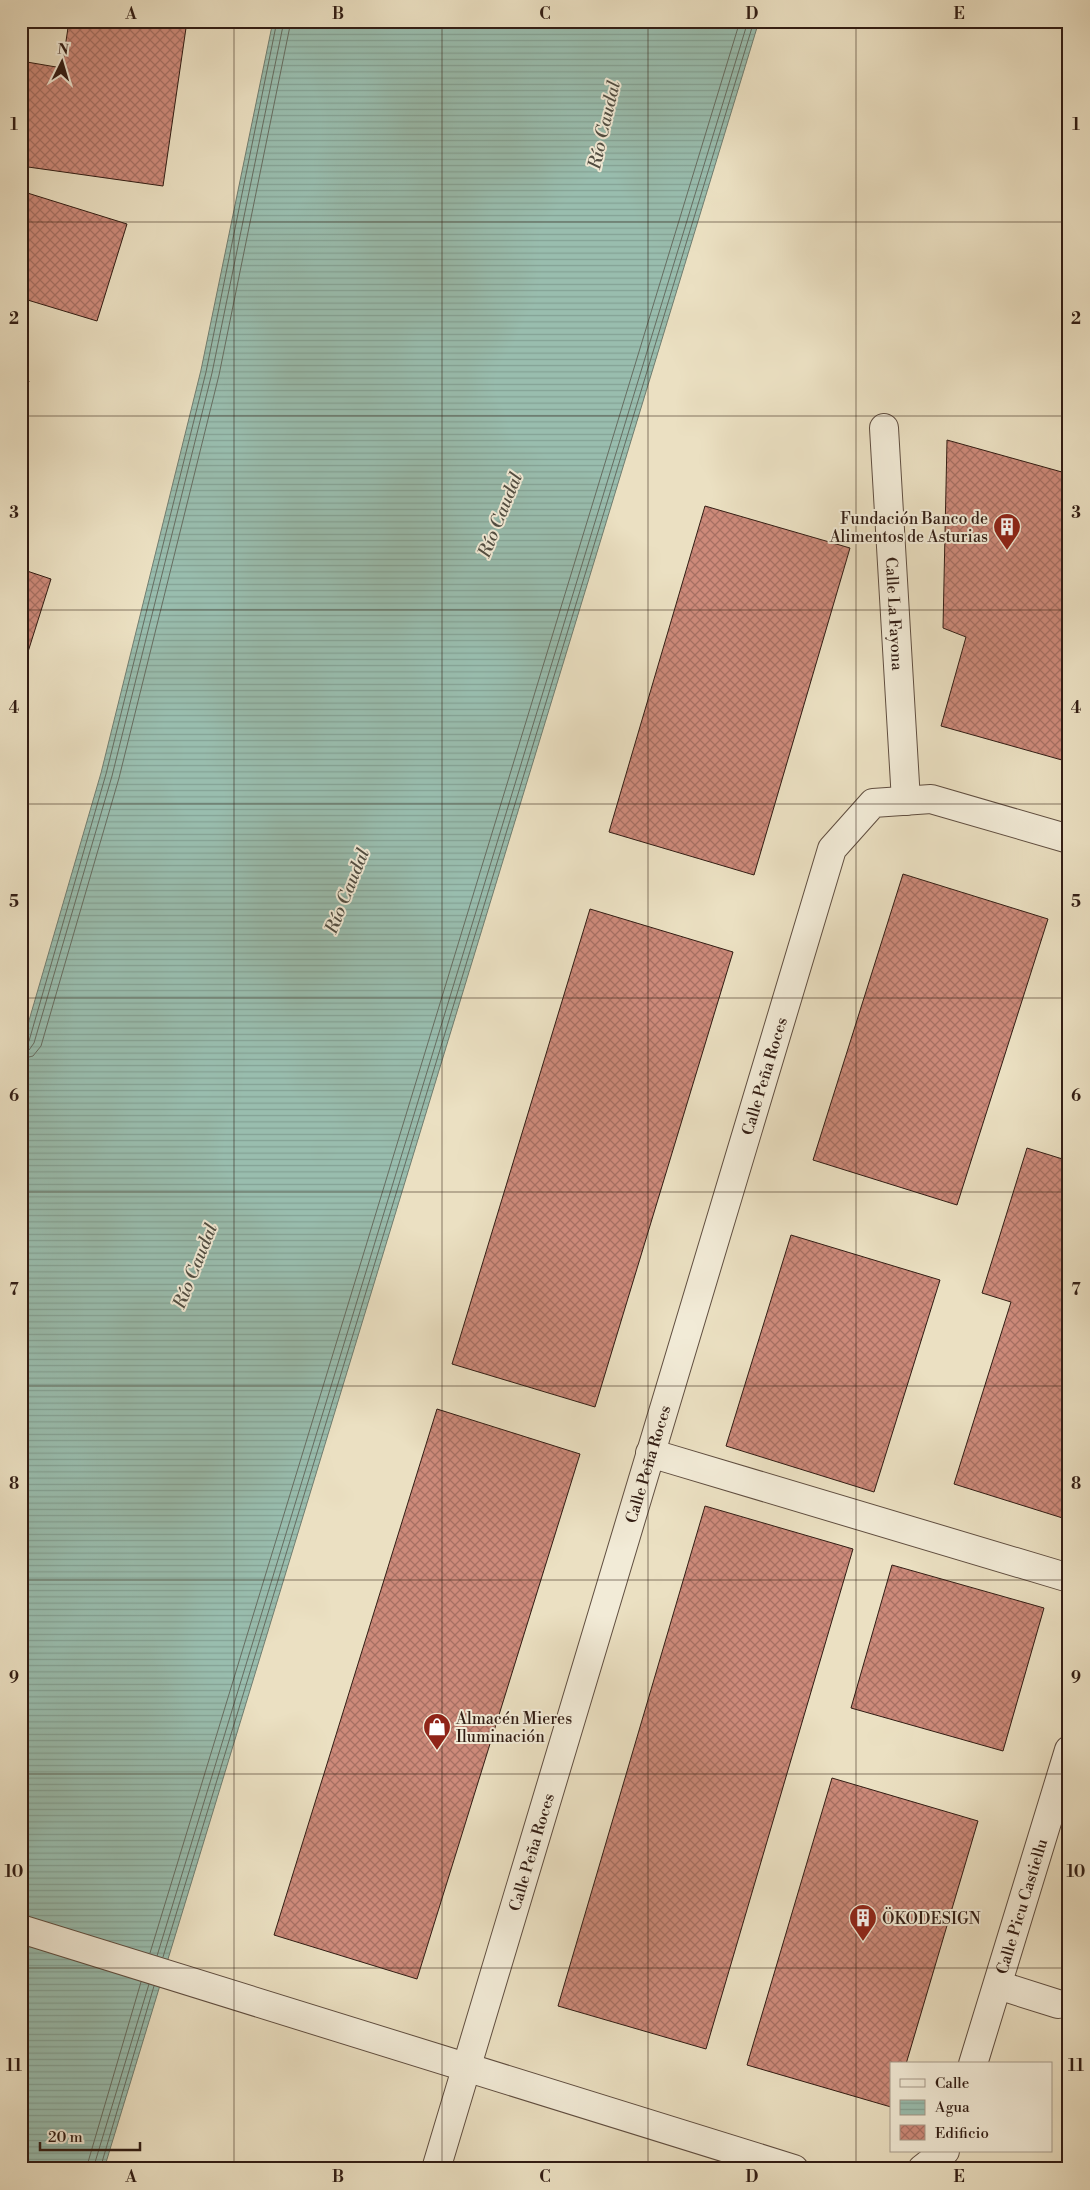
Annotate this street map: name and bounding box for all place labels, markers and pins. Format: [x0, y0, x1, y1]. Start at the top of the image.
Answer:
place label: Fundación Banco de Alimentos de Asturias [829, 509, 988, 547]
building icon: Fundación Banco de Alimentos de Asturias [992, 512, 1022, 551]
place label: Almacén Mieres Iluminación [455, 1709, 572, 1747]
shop icon: Almacén Mieres Iluminación [422, 1712, 452, 1751]
building icon: ÖKODESIGN [848, 1903, 878, 1942]
place label: ÖKODESIGN [882, 1907, 981, 1929]

